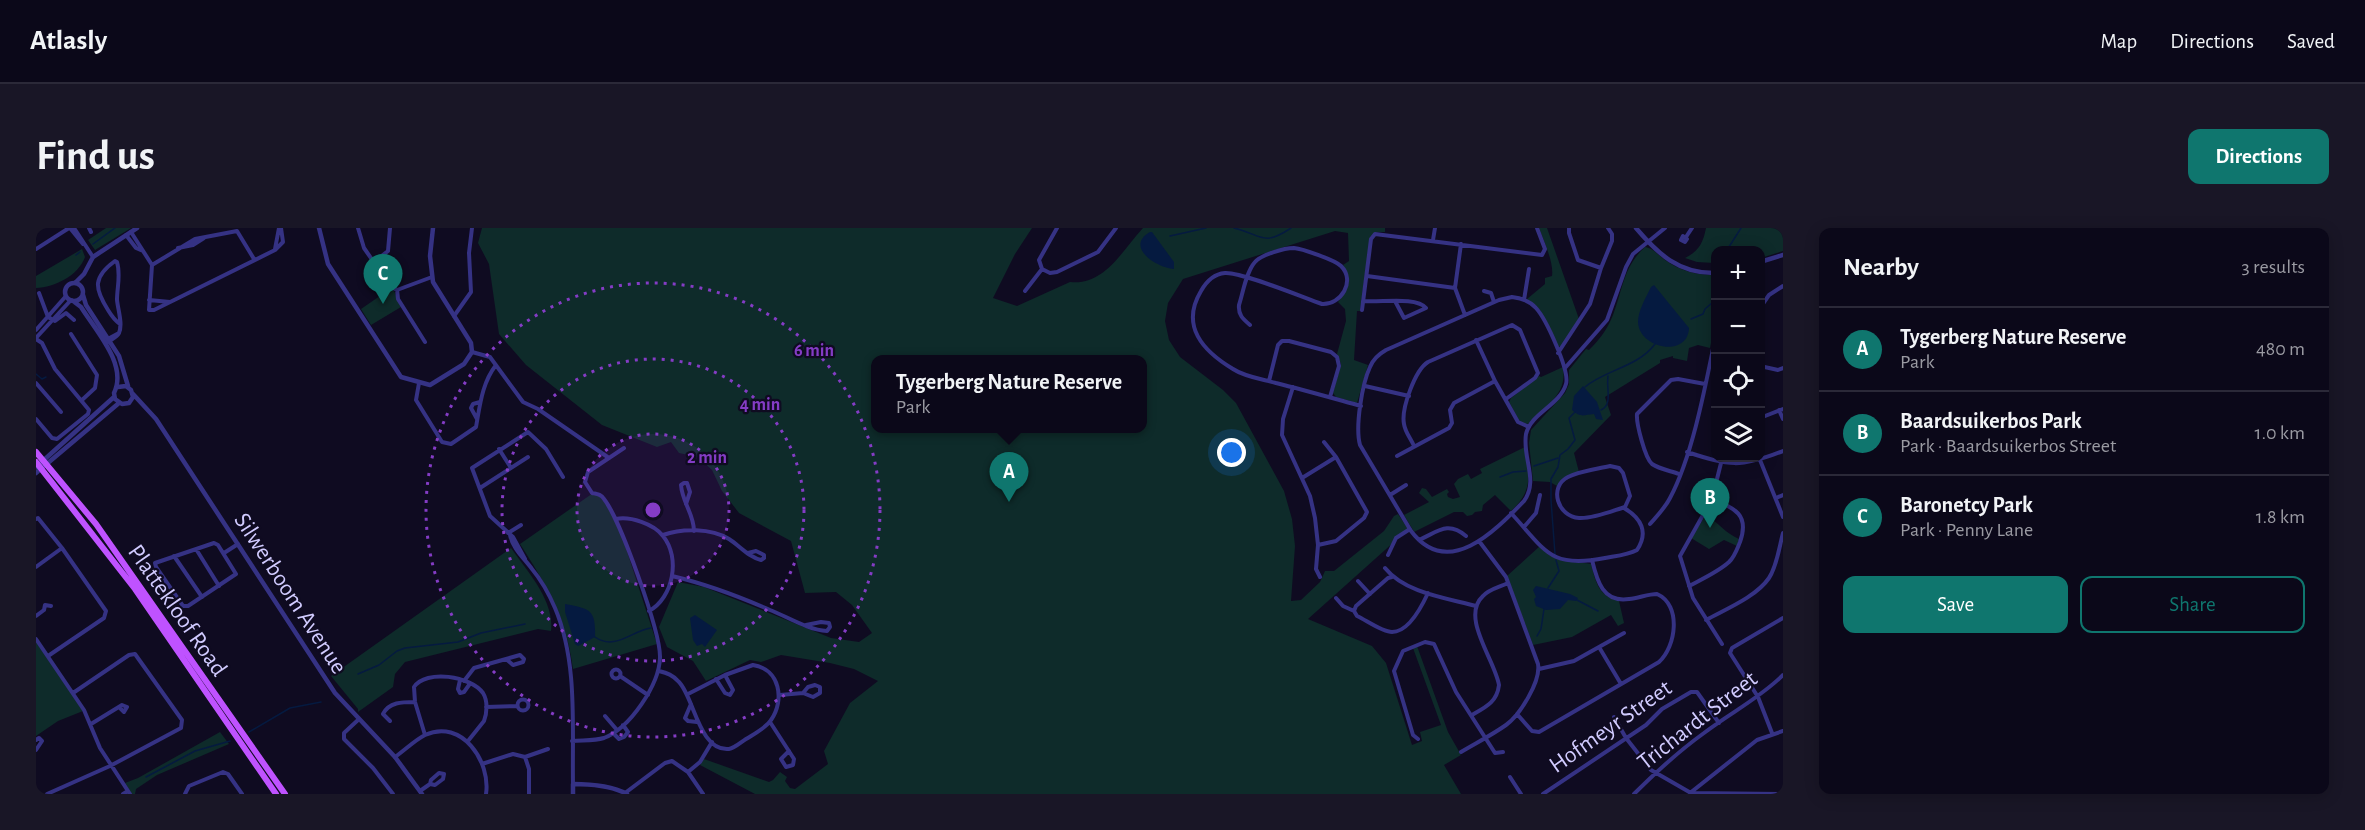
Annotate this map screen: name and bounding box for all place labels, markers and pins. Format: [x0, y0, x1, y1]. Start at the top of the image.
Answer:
pin: C [364, 254, 402, 304]
pin: A [990, 452, 1028, 502]
pin: B [1690, 478, 1730, 528]
centre of rings [643, 500, 663, 520]

